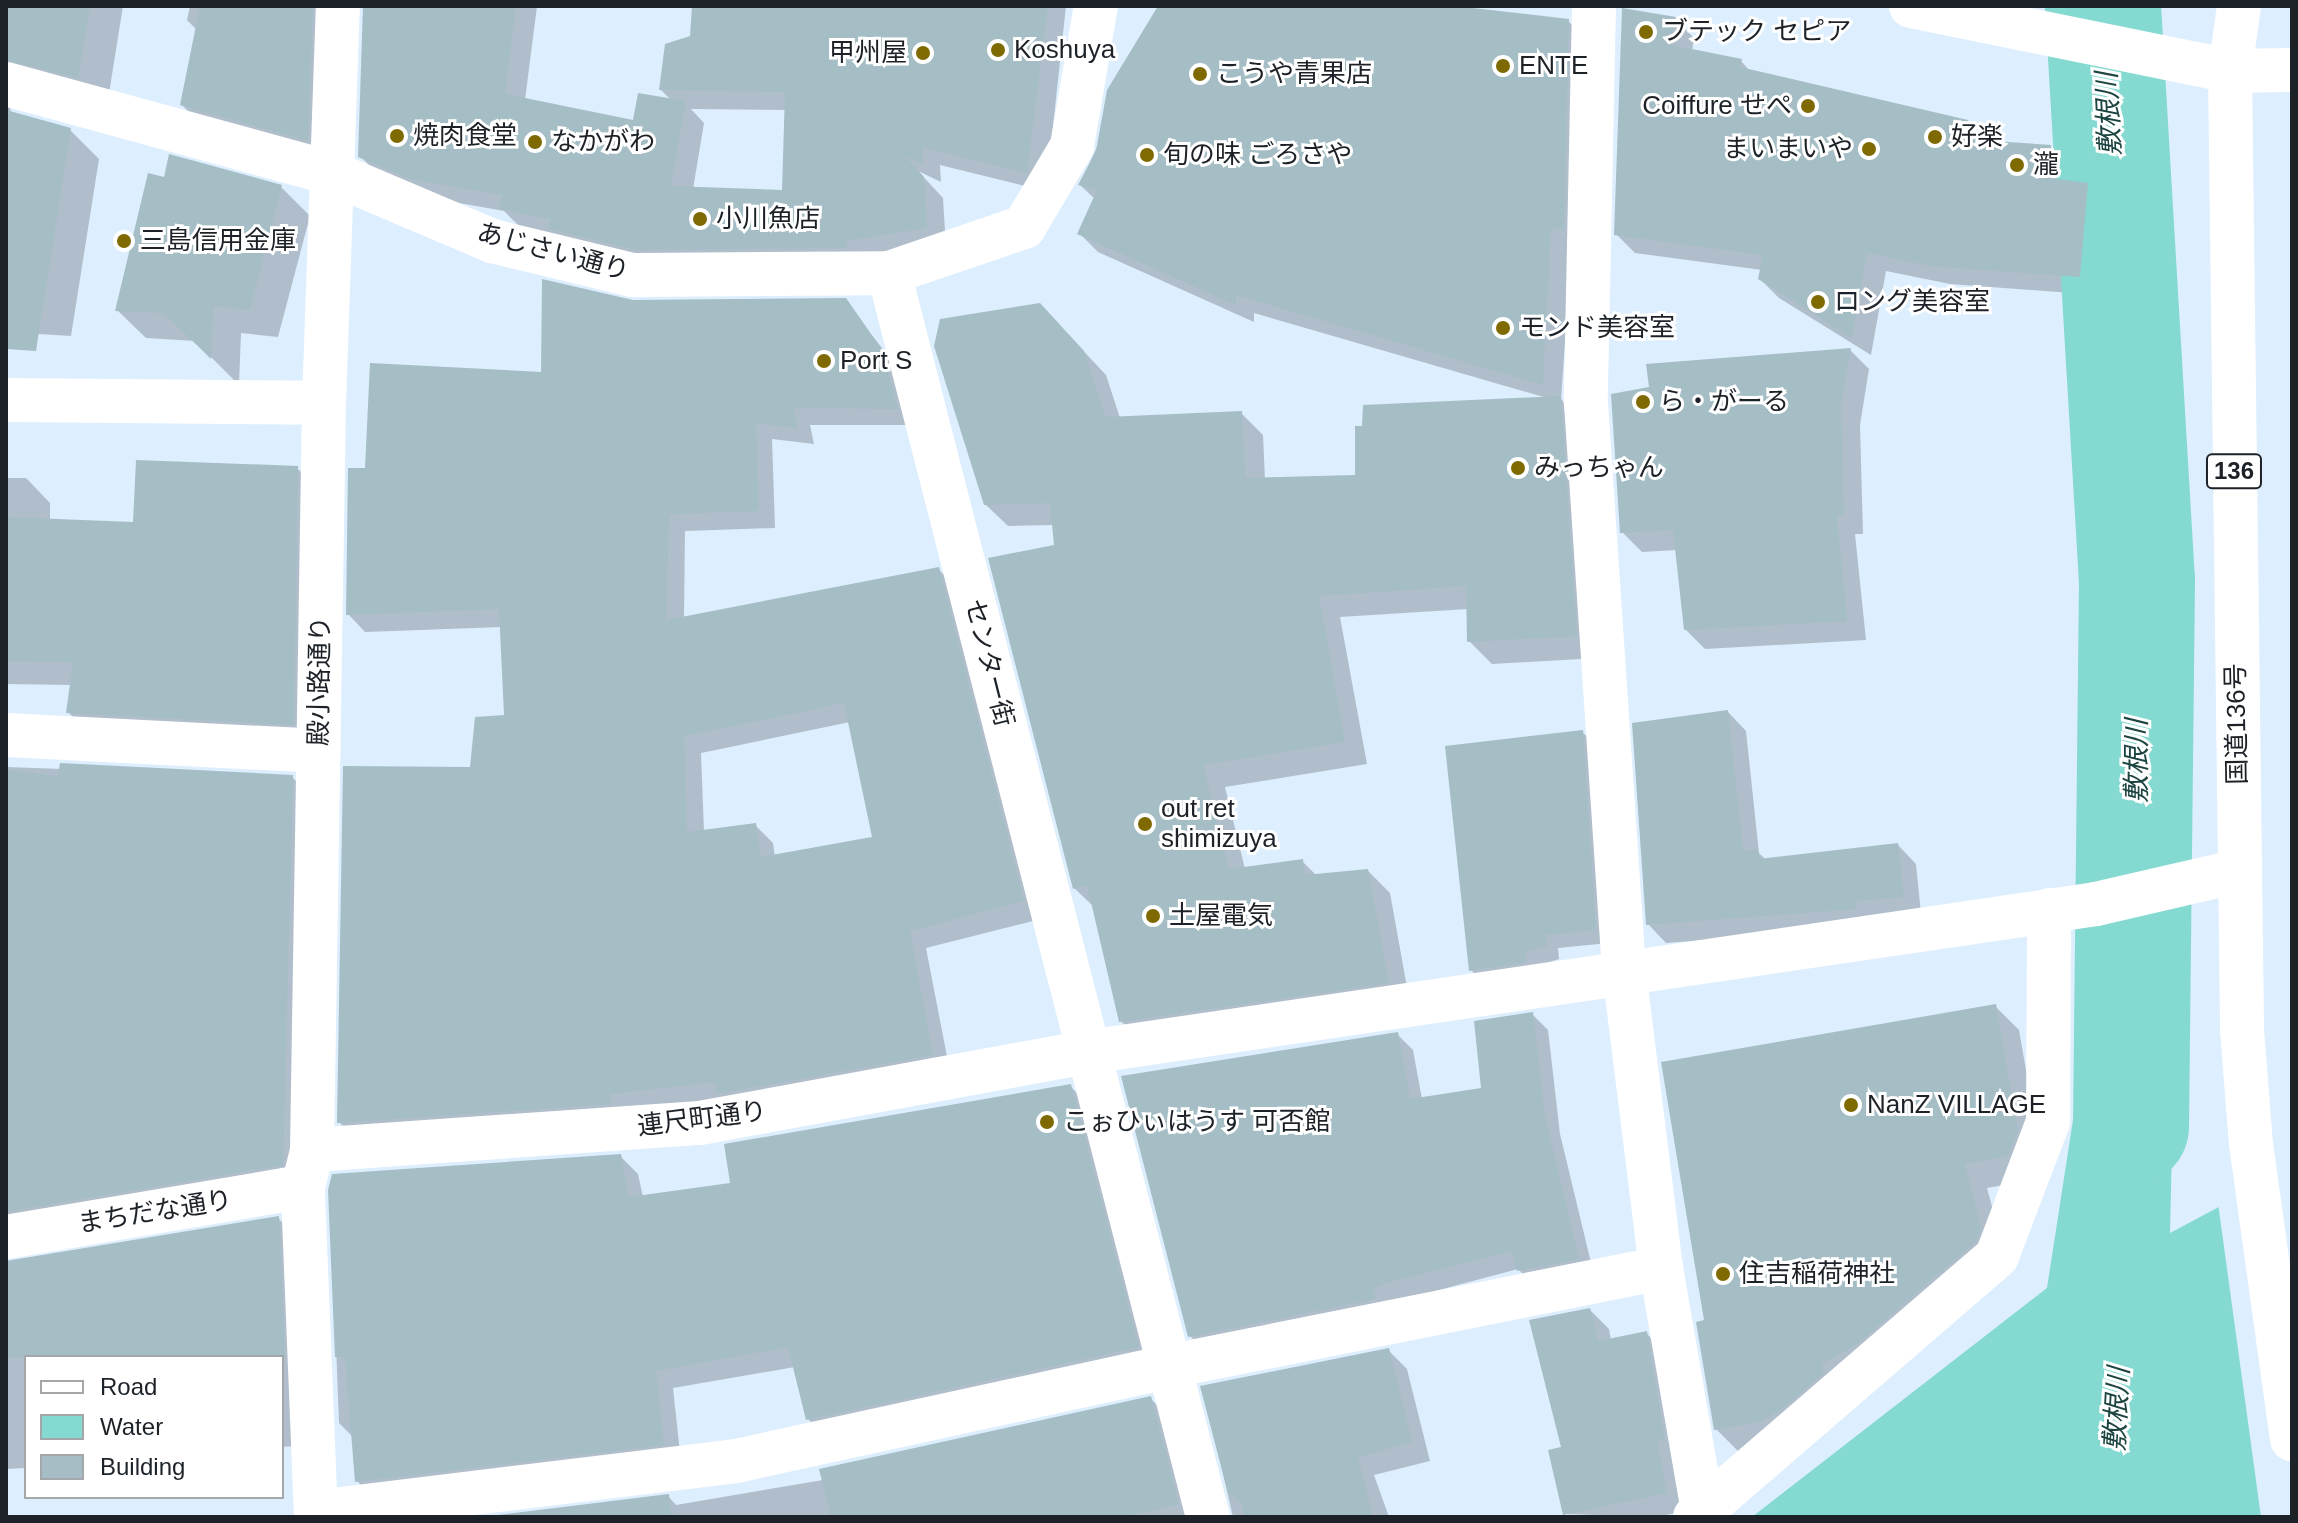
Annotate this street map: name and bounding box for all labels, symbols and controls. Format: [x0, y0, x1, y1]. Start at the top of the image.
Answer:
place label: ブテック セピア [1662, 16, 1851, 48]
marker: ブテック セピア [1637, 23, 1655, 41]
place label: Koshuya [1014, 34, 1115, 66]
place label: 甲州屋 [829, 37, 907, 69]
marker: Koshuya [989, 41, 1007, 59]
marker: 甲州屋 [914, 44, 932, 62]
place label: ENTE [1519, 50, 1588, 82]
marker: ENTE [1494, 57, 1512, 75]
place label: こうや青果店 [1216, 58, 1372, 90]
marker: こうや青果店 [1191, 65, 1209, 83]
water label: 敷根川 [2090, 71, 2128, 157]
place label: Coiffure せぺ [1642, 90, 1792, 122]
marker: Coiffure せぺ [1799, 97, 1817, 115]
place label: 焼肉食堂 [413, 120, 517, 152]
place label: 好楽 [1951, 121, 2003, 153]
place label: なかがわ [551, 126, 655, 158]
marker: 焼肉食堂 [388, 127, 406, 145]
marker: 好楽 [1926, 128, 1944, 146]
marker: なかがわ [526, 133, 544, 151]
place label: まいまいや [1723, 133, 1853, 165]
place label: 旬の味 ごろさや [1163, 139, 1352, 171]
marker: まいまいや [1860, 140, 1878, 158]
marker: 旬の味 ごろさや [1138, 146, 1156, 164]
place label: 瀧 [2033, 149, 2059, 181]
marker: 瀧 [2008, 156, 2026, 174]
place label: 小川魚店 [716, 203, 820, 235]
marker: 小川魚店 [691, 210, 709, 228]
street label: あじさい通り [474, 217, 632, 287]
place label: 三島信用金庫 [140, 225, 296, 257]
marker: 三島信用金庫 [115, 232, 133, 250]
place label: ロング美容室 [1834, 286, 1990, 318]
marker: ロング美容室 [1809, 293, 1827, 311]
place label: モンド美容室 [1519, 312, 1675, 344]
marker: モンド美容室 [1494, 319, 1512, 337]
place label: Port S [840, 345, 912, 377]
marker: Port S [815, 352, 833, 370]
place label: ら・がーる [1659, 386, 1789, 418]
marker: ら・がーる [1634, 393, 1652, 411]
road number: 136 [2204, 451, 2264, 491]
place label: みっちゃん [1534, 452, 1664, 484]
marker: みっちゃん [1509, 459, 1527, 477]
street label: センター街 [958, 596, 1020, 730]
street label: 殿小路通り [303, 616, 337, 746]
street label: 国道136号 [2220, 663, 2254, 785]
water label: 敷根川 [2120, 719, 2154, 803]
place label: out ret shimizuya [1161, 793, 1277, 854]
marker: out ret shimizuya [1136, 815, 1154, 833]
place label: 土屋電気 [1169, 900, 1273, 932]
marker: 土屋電気 [1144, 907, 1162, 925]
place label: NanZ VILLAGE [1867, 1089, 2046, 1121]
street label: 連尺町通り [636, 1096, 768, 1142]
marker: NanZ VILLAGE [1842, 1096, 1860, 1114]
place label: こぉひぃはうす 可否館 [1063, 1106, 1330, 1138]
marker: こぉひぃはうす 可否館 [1038, 1113, 1056, 1131]
street label: まちだな通り [76, 1184, 234, 1240]
place label: 住吉稲荷神社 [1739, 1258, 1895, 1290]
marker: 住吉稲荷神社 [1714, 1265, 1732, 1283]
legend [24, 1355, 284, 1499]
water label: 敷根川 [2098, 1366, 2136, 1452]
text: Road [100, 1373, 157, 1400]
text: Water [100, 1413, 163, 1440]
text: Building [100, 1453, 185, 1480]

